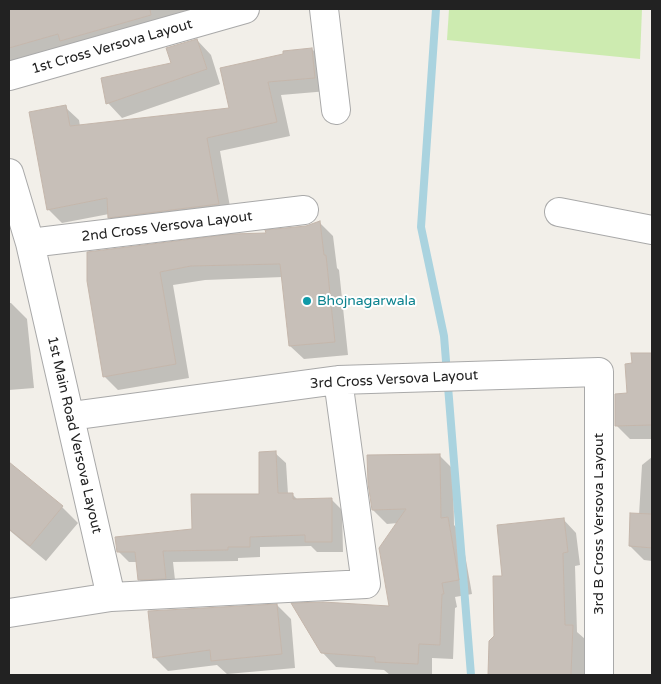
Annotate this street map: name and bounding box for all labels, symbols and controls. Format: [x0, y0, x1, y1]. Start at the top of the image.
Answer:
street label: 1st Cross Versova Layout [30, 16, 194, 78]
street label: 2nd Cross Versova Layout [81, 208, 253, 246]
place label: Bhojnagarwala [317, 293, 416, 309]
marker: Bhojnagarwala [301, 295, 313, 307]
street label: 1st Main Road Versova Layout [43, 335, 105, 535]
street label: 3rd Cross Versova Layout [309, 367, 479, 393]
street label: 3rd B Cross Versova Layout [591, 433, 607, 615]

